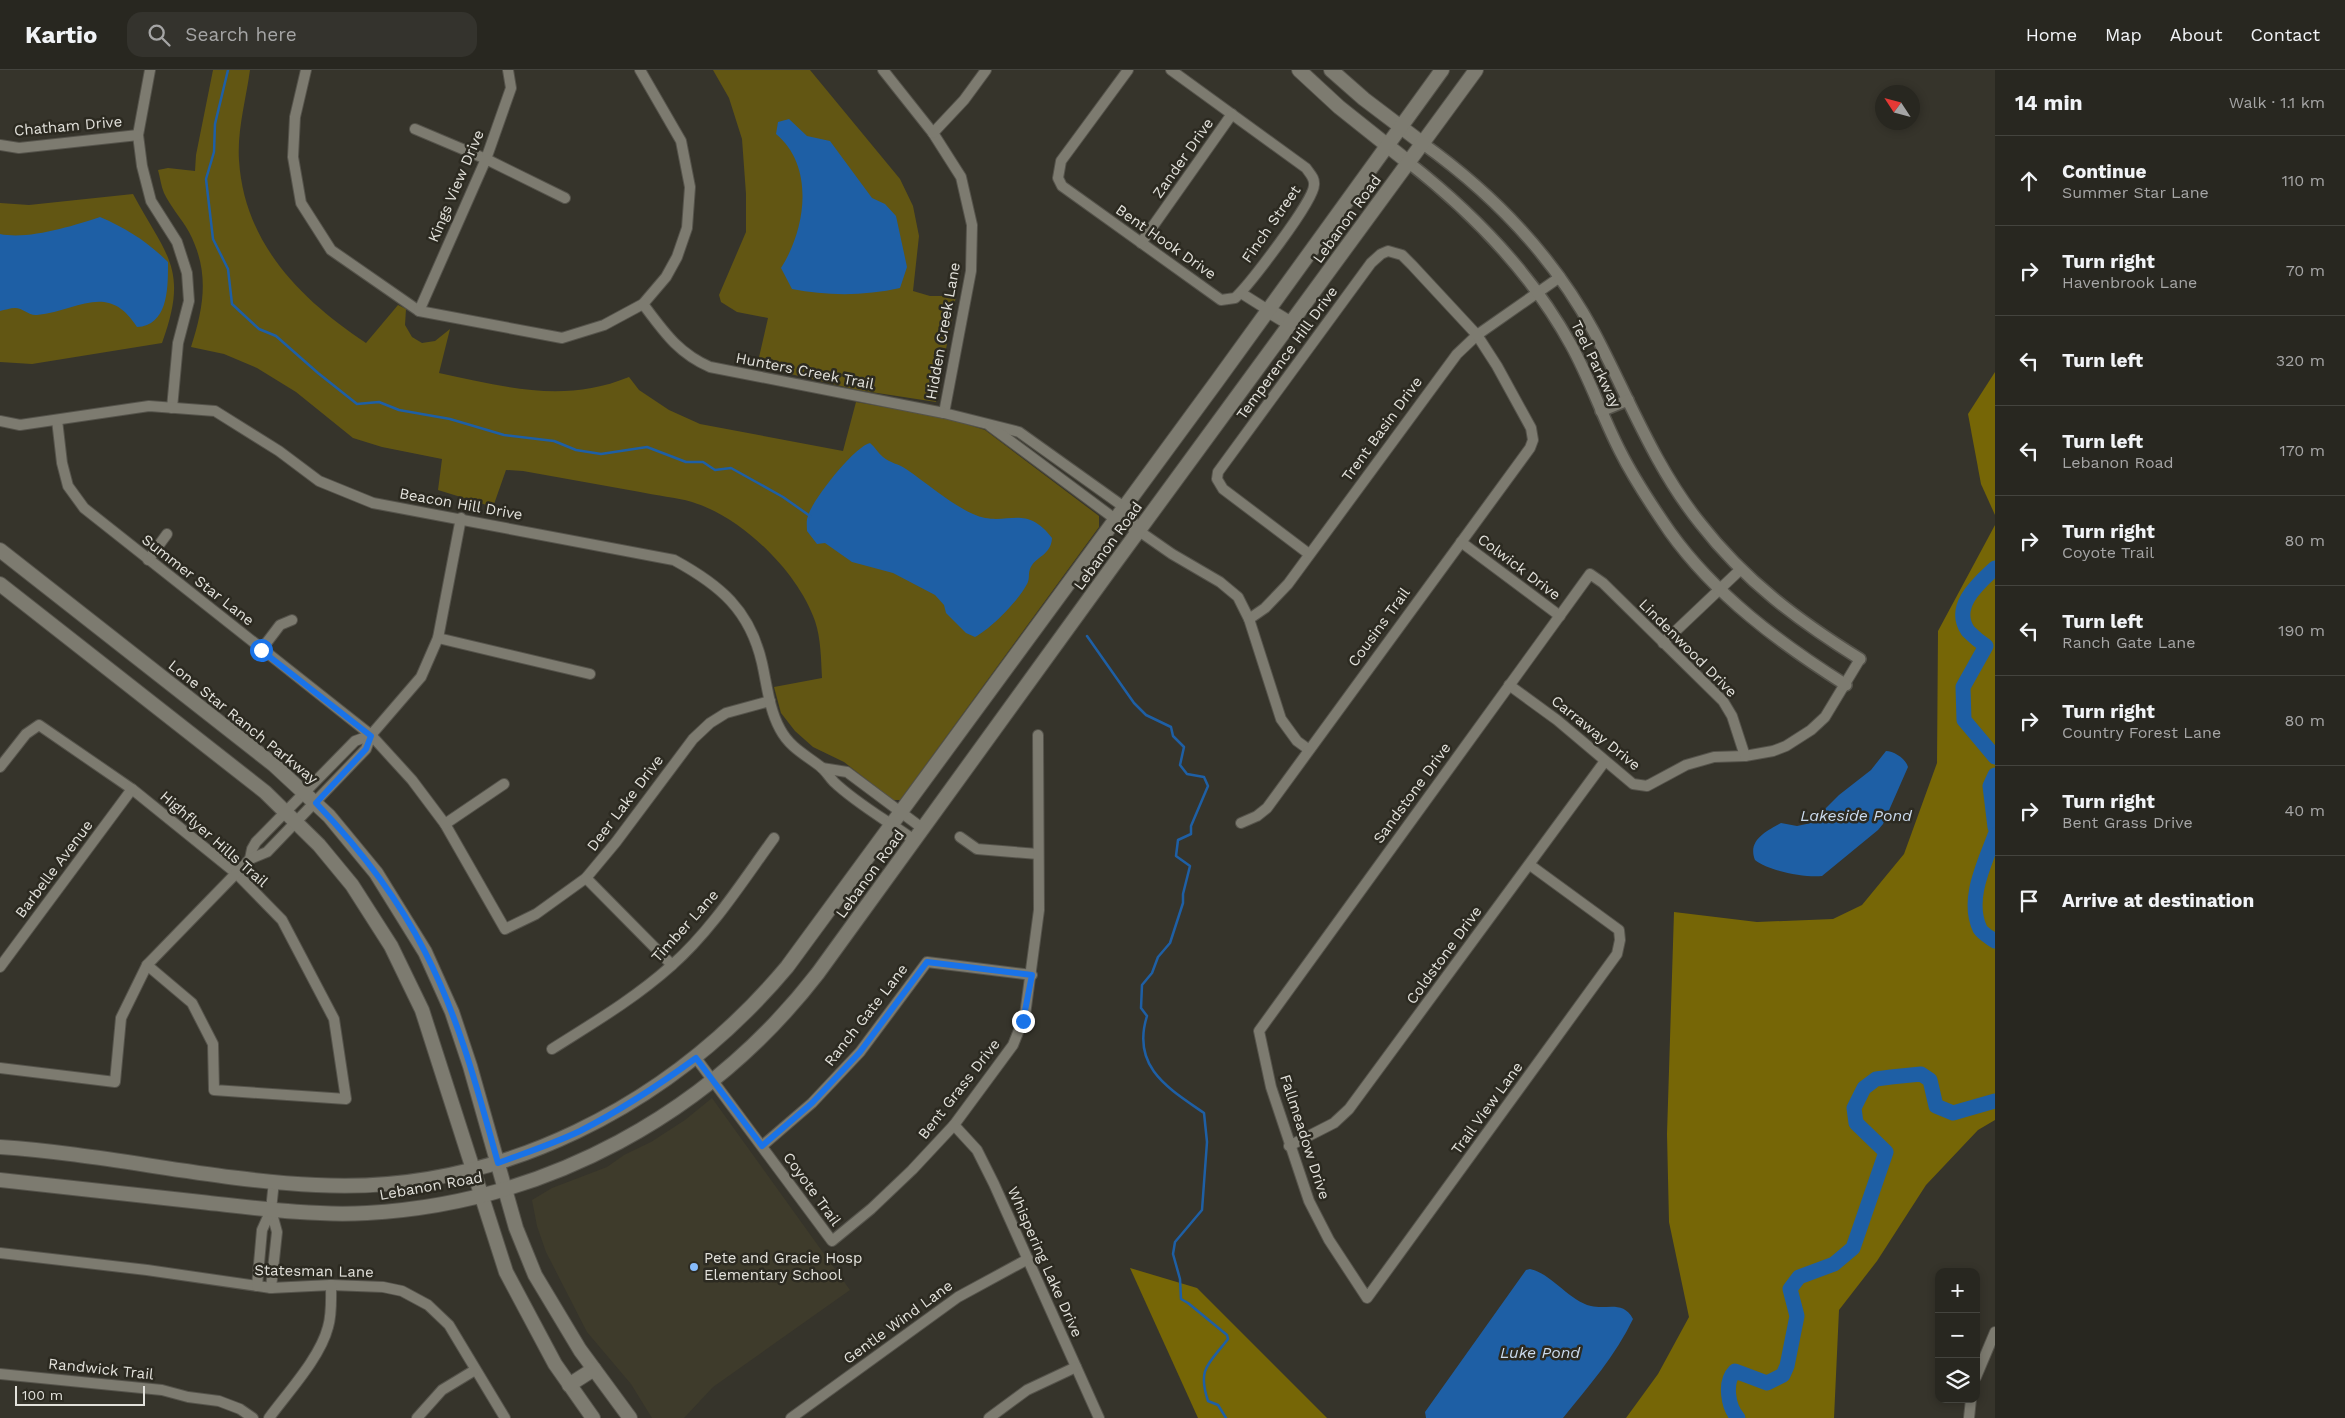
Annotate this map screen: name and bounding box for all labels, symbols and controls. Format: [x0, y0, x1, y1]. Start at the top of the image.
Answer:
search box [127, 12, 477, 57]
text: Kartio [25, 21, 97, 49]
icon: search [145, 21, 173, 49]
text: Search here [185, 23, 297, 46]
text: Home [2026, 24, 2077, 45]
text: Map [2105, 24, 2142, 45]
text: About [2170, 24, 2222, 45]
text: Contact [2250, 24, 2320, 45]
north arrow [1875, 85, 1920, 130]
text: 14 min [2015, 90, 2083, 115]
text: Walk · 1.1 km [2229, 93, 2325, 112]
street label: Chatham Drive [13, 112, 123, 140]
street label: Zander Drive [1149, 115, 1217, 201]
street label: Kings View Drive [424, 127, 488, 245]
text: Continue [2062, 160, 2146, 183]
icon: ahead [2015, 167, 2043, 195]
street label: Lebanon Road [1309, 171, 1385, 267]
text: 110 m [2282, 171, 2325, 190]
street label: Finch Street [1238, 181, 1305, 266]
text: Summer Star Lane [2062, 183, 2209, 202]
street label: Bent Hook Drive [1112, 201, 1220, 283]
text: Turn right [2062, 250, 2155, 273]
icon: right [2015, 257, 2043, 285]
street label: Hidden Creek Lane [922, 261, 964, 401]
text: 70 m [2286, 261, 2325, 280]
text: Havenbrook Lane [2062, 273, 2197, 292]
street label: Temperence Hill Drive [1233, 283, 1341, 423]
street label: Teel Parkway [1567, 318, 1625, 411]
icon: left [2015, 347, 2043, 375]
street label: Hunters Creek Trail [734, 349, 876, 393]
text: Turn left [2062, 349, 2143, 372]
text: 320 m [2276, 351, 2325, 370]
street label: Trent Basin Drive [1338, 373, 1426, 485]
text: Turn left [2062, 430, 2143, 453]
icon: left [2015, 437, 2043, 465]
text: 170 m [2279, 441, 2325, 460]
text: Lebanon Road [2062, 453, 2174, 472]
street label: Beacon Hill Drive [398, 484, 524, 524]
street label: Lebanon Road [1070, 498, 1146, 594]
text: Turn right [2062, 520, 2155, 543]
icon: right [2015, 527, 2043, 555]
street label: Colwick Drive [1474, 530, 1564, 604]
street label: Summer Star Lane [138, 531, 258, 629]
text: 80 m [2284, 531, 2325, 550]
text: Coyote Trail [2062, 543, 2154, 562]
street label: Cousins Trail [1344, 584, 1414, 670]
street label: Lindenwood Drive [1635, 595, 1741, 701]
text: Turn left [2062, 610, 2143, 633]
icon: left [2015, 617, 2043, 645]
text: 190 m [2278, 621, 2325, 640]
text: Ranch Gate Lane [2062, 633, 2195, 652]
route start [250, 639, 273, 662]
street label: Lone Star Ranch Parkway [165, 656, 322, 788]
street label: Carraway Drive [1548, 692, 1644, 774]
text: Turn right [2062, 700, 2155, 723]
icon: right [2015, 707, 2043, 735]
text: 80 m [2284, 711, 2325, 730]
text: Country Forest Lane [2062, 723, 2221, 742]
street label: Sandstone Drive [1369, 739, 1455, 847]
street label: Deer Lake Drive [583, 751, 667, 855]
street label: Highflyer Hills Trail [156, 787, 272, 891]
text: Turn right [2062, 790, 2155, 813]
icon: right [2015, 797, 2043, 825]
text: 40 m [2285, 801, 2325, 820]
water label: Lakeside Pond [1800, 806, 1913, 825]
text: Bent Grass Drive [2062, 813, 2193, 832]
street label: Barbelle Avenue [11, 817, 97, 921]
street label: Lebanon Road [832, 826, 908, 922]
street label: Timber Lane [648, 886, 722, 966]
icon: arrive [2015, 887, 2043, 915]
text: Arrive at destination [2062, 889, 2254, 912]
street label: Coldstone Drive [1402, 902, 1486, 1008]
street label: Ranch Gate Lane [820, 960, 912, 1070]
route end [1012, 1010, 1035, 1033]
street label: Bent Grass Drive [914, 1035, 1004, 1143]
street label: Trail View Lane [1447, 1058, 1527, 1158]
street label: Fallmeadow Drive [1276, 1072, 1334, 1202]
street label: Coyote Trail [779, 1149, 845, 1230]
street label: Lebanon Road [378, 1168, 484, 1204]
street label: Whispering Lake Drive [1004, 1184, 1086, 1340]
place label: Pete and Gracie Hosp Elementary School [704, 1249, 862, 1284]
street label: Statesman Lane [254, 1261, 374, 1281]
marker: Pete and Gracie Hosp Elementary School [688, 1261, 700, 1273]
map controls [1935, 1268, 1980, 1403]
button: + [1935, 1268, 1980, 1313]
street label: Gentle Wind Lane [840, 1276, 956, 1368]
button: − [1935, 1313, 1980, 1358]
water label: Luke Pond [1500, 1343, 1581, 1362]
street label: Randwick Trail [47, 1355, 155, 1384]
button: layers [1935, 1358, 1980, 1403]
scale bar [15, 1383, 145, 1406]
text: 100 m [22, 1387, 63, 1403]

